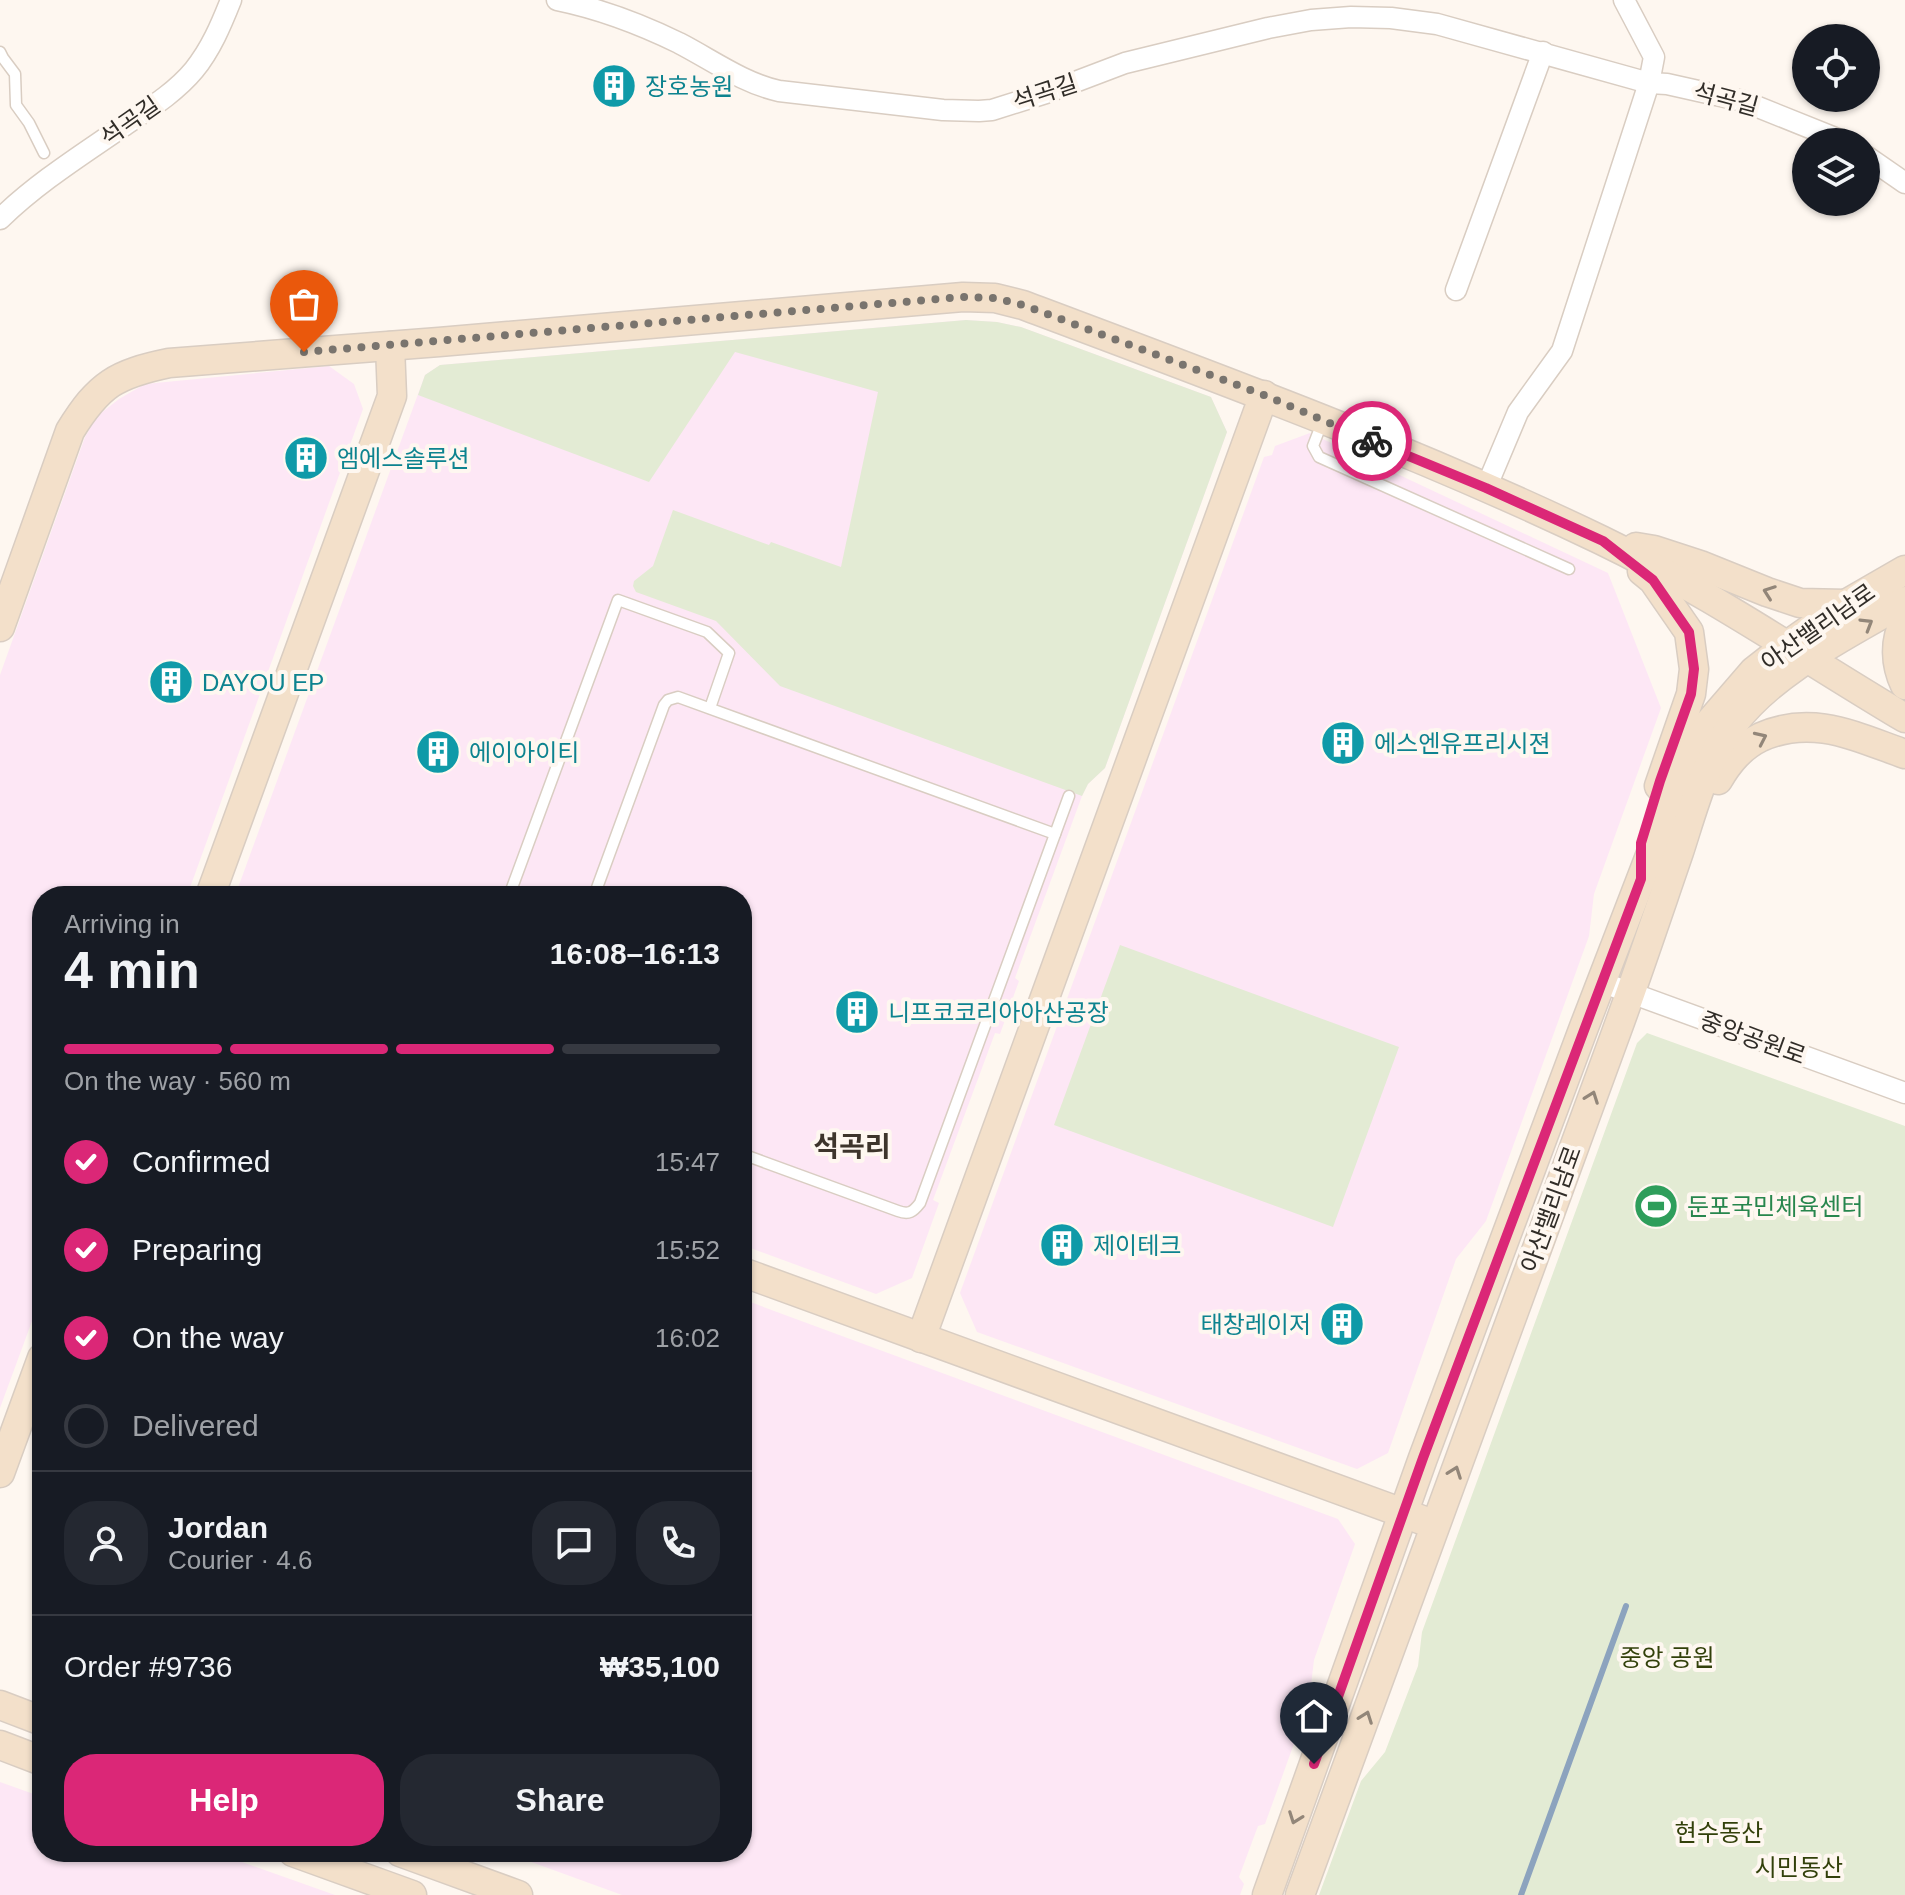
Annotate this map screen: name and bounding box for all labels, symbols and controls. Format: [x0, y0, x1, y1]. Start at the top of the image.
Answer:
map controls [1792, 24, 1880, 216]
button: locate [1792, 24, 1880, 112]
building icon: 장호농원 [590, 62, 638, 110]
street label: 석곡길 [1009, 69, 1081, 115]
place label: 장호농원 [645, 73, 733, 100]
street label: 석곡길 [1691, 77, 1761, 121]
street label: 석곡길 [95, 91, 165, 151]
button: layers [1792, 128, 1880, 216]
pin [270, 270, 338, 352]
icon: bag [282, 282, 326, 326]
courier [1332, 401, 1412, 481]
icon: bike [1350, 419, 1394, 463]
building icon: 엠에스솔루션 [282, 434, 330, 482]
place label: 엠에스솔루션 [337, 445, 469, 472]
street label: 아산밸리남로 [1756, 578, 1880, 676]
one-way arrow [1763, 586, 1777, 602]
one-way arrow [1858, 618, 1873, 633]
building icon: DAYOU EP [147, 658, 195, 706]
place label: DAYOU EP [202, 669, 324, 696]
building icon: 에스엔유프리시젼 [1319, 719, 1367, 767]
building icon: 에이아이티 [414, 728, 462, 776]
place label: 에스엔유프리시젼 [1374, 730, 1551, 757]
one-way arrow [1752, 732, 1767, 748]
place label: 에이아이티 [469, 739, 579, 766]
text: Arriving in [64, 909, 180, 939]
text: 16:08–16:13 [550, 937, 720, 970]
text: 4 min [64, 941, 200, 999]
building icon: 니프코코리아아산공장 [833, 988, 881, 1036]
place label: 니프코코리아아산공장 [888, 999, 1109, 1026]
street label: 중앙공원로 [1697, 1006, 1809, 1070]
text: On the way · 560 m [64, 1066, 291, 1096]
one-way arrow [1583, 1091, 1599, 1105]
district label: 석곡리 [813, 1131, 891, 1162]
icon: check [64, 1140, 108, 1184]
street label: 아산밸리남로 [1516, 1142, 1586, 1276]
text: Confirmed [132, 1145, 270, 1178]
text: 15:47 [655, 1147, 720, 1177]
sports icon: 둔포국민체육센터 [1632, 1182, 1680, 1230]
place label: 둔포국민체육센터 [1687, 1193, 1864, 1220]
building icon: 제이테크 [1038, 1221, 1086, 1269]
icon: check [64, 1228, 108, 1272]
place label: 제이테크 [1093, 1232, 1181, 1259]
text: Preparing [132, 1233, 262, 1266]
text: 15:52 [655, 1235, 720, 1265]
building icon: 태창레이저 [1318, 1300, 1366, 1348]
place label: 태창레이저 [1201, 1311, 1311, 1338]
icon: check [64, 1316, 108, 1360]
text: On the way [132, 1321, 284, 1354]
text: 16:02 [655, 1323, 720, 1353]
text: Delivered [132, 1409, 259, 1442]
one-way arrow [1445, 1466, 1462, 1480]
button: person [64, 1501, 148, 1585]
button: chat [532, 1501, 616, 1585]
button: phone [636, 1501, 720, 1585]
text: Jordan [168, 1511, 268, 1544]
text: Courier · 4.6 [168, 1545, 313, 1575]
park label: 중앙 공원 [1620, 1644, 1715, 1671]
text: Order #9736 [64, 1650, 232, 1683]
text: ₩35,100 [600, 1650, 720, 1683]
pin [1280, 1682, 1348, 1764]
icon: home [1292, 1694, 1336, 1738]
one-way arrow [1356, 1710, 1372, 1724]
button: Help [64, 1754, 384, 1846]
button: Share [400, 1754, 720, 1846]
one-way arrow [1288, 1810, 1304, 1824]
park label: 현수동산 [1675, 1819, 1763, 1846]
park label: 시민동산 [1755, 1854, 1843, 1881]

